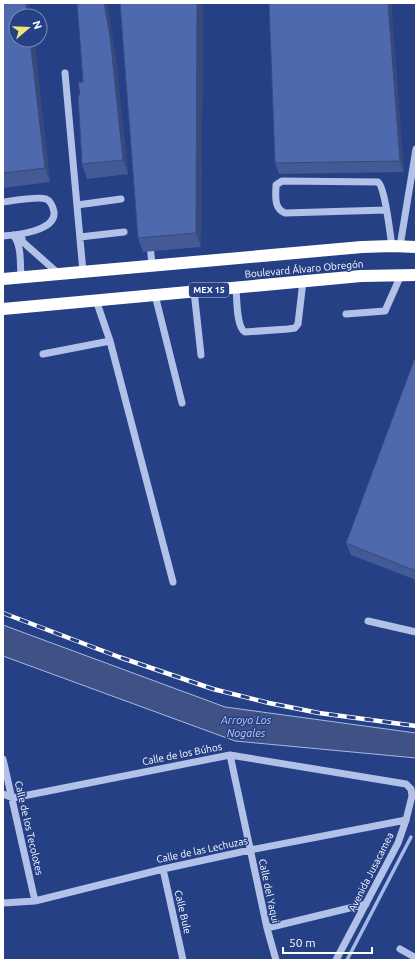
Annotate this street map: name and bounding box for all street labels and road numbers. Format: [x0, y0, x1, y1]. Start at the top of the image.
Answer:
street label: Boulevard Álvaro Obregón [244, 257, 364, 280]
road number: MEX 15 [189, 283, 229, 297]
street label: Calle de los Búhos [141, 741, 223, 767]
street label: Calle de los Tecolotes [13, 780, 45, 876]
street label: Avenida Jusacamea [346, 831, 396, 913]
street label: Calle de las Lechuzas [155, 835, 249, 865]
street label: Calle del Yaqui [257, 858, 281, 924]
street label: Calle Bule [173, 889, 193, 935]

